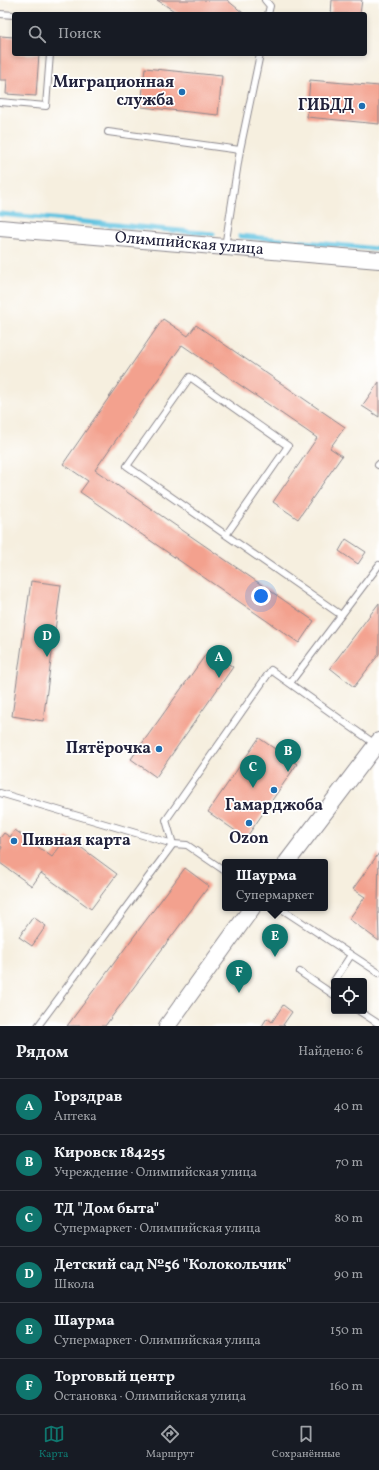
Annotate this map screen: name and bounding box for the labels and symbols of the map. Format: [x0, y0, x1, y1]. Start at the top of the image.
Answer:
place label: Миграционная служба [53, 72, 174, 112]
marker: Миграционная служба [177, 87, 187, 97]
place label: ГИБДД [298, 95, 354, 117]
marker: ГИБДД [357, 101, 367, 111]
street label: Олимпийская улица [114, 227, 265, 261]
your location [251, 586, 271, 606]
pin: D [34, 624, 60, 657]
pin: A [206, 645, 232, 678]
place label: Пятёрочка [66, 738, 151, 760]
pin: B [275, 739, 301, 772]
marker: Пятёрочка [154, 744, 164, 754]
pin: C [240, 755, 266, 788]
marker: Гамарджоба [269, 785, 279, 795]
place label: Гамарджоба [225, 795, 323, 817]
marker: Ozon [244, 818, 254, 828]
place label: Ozon [229, 828, 269, 850]
place label: Пивная карта [22, 830, 131, 852]
marker: Пивная карта [9, 836, 19, 846]
pin: E [262, 924, 288, 957]
pin: F [226, 960, 252, 993]

